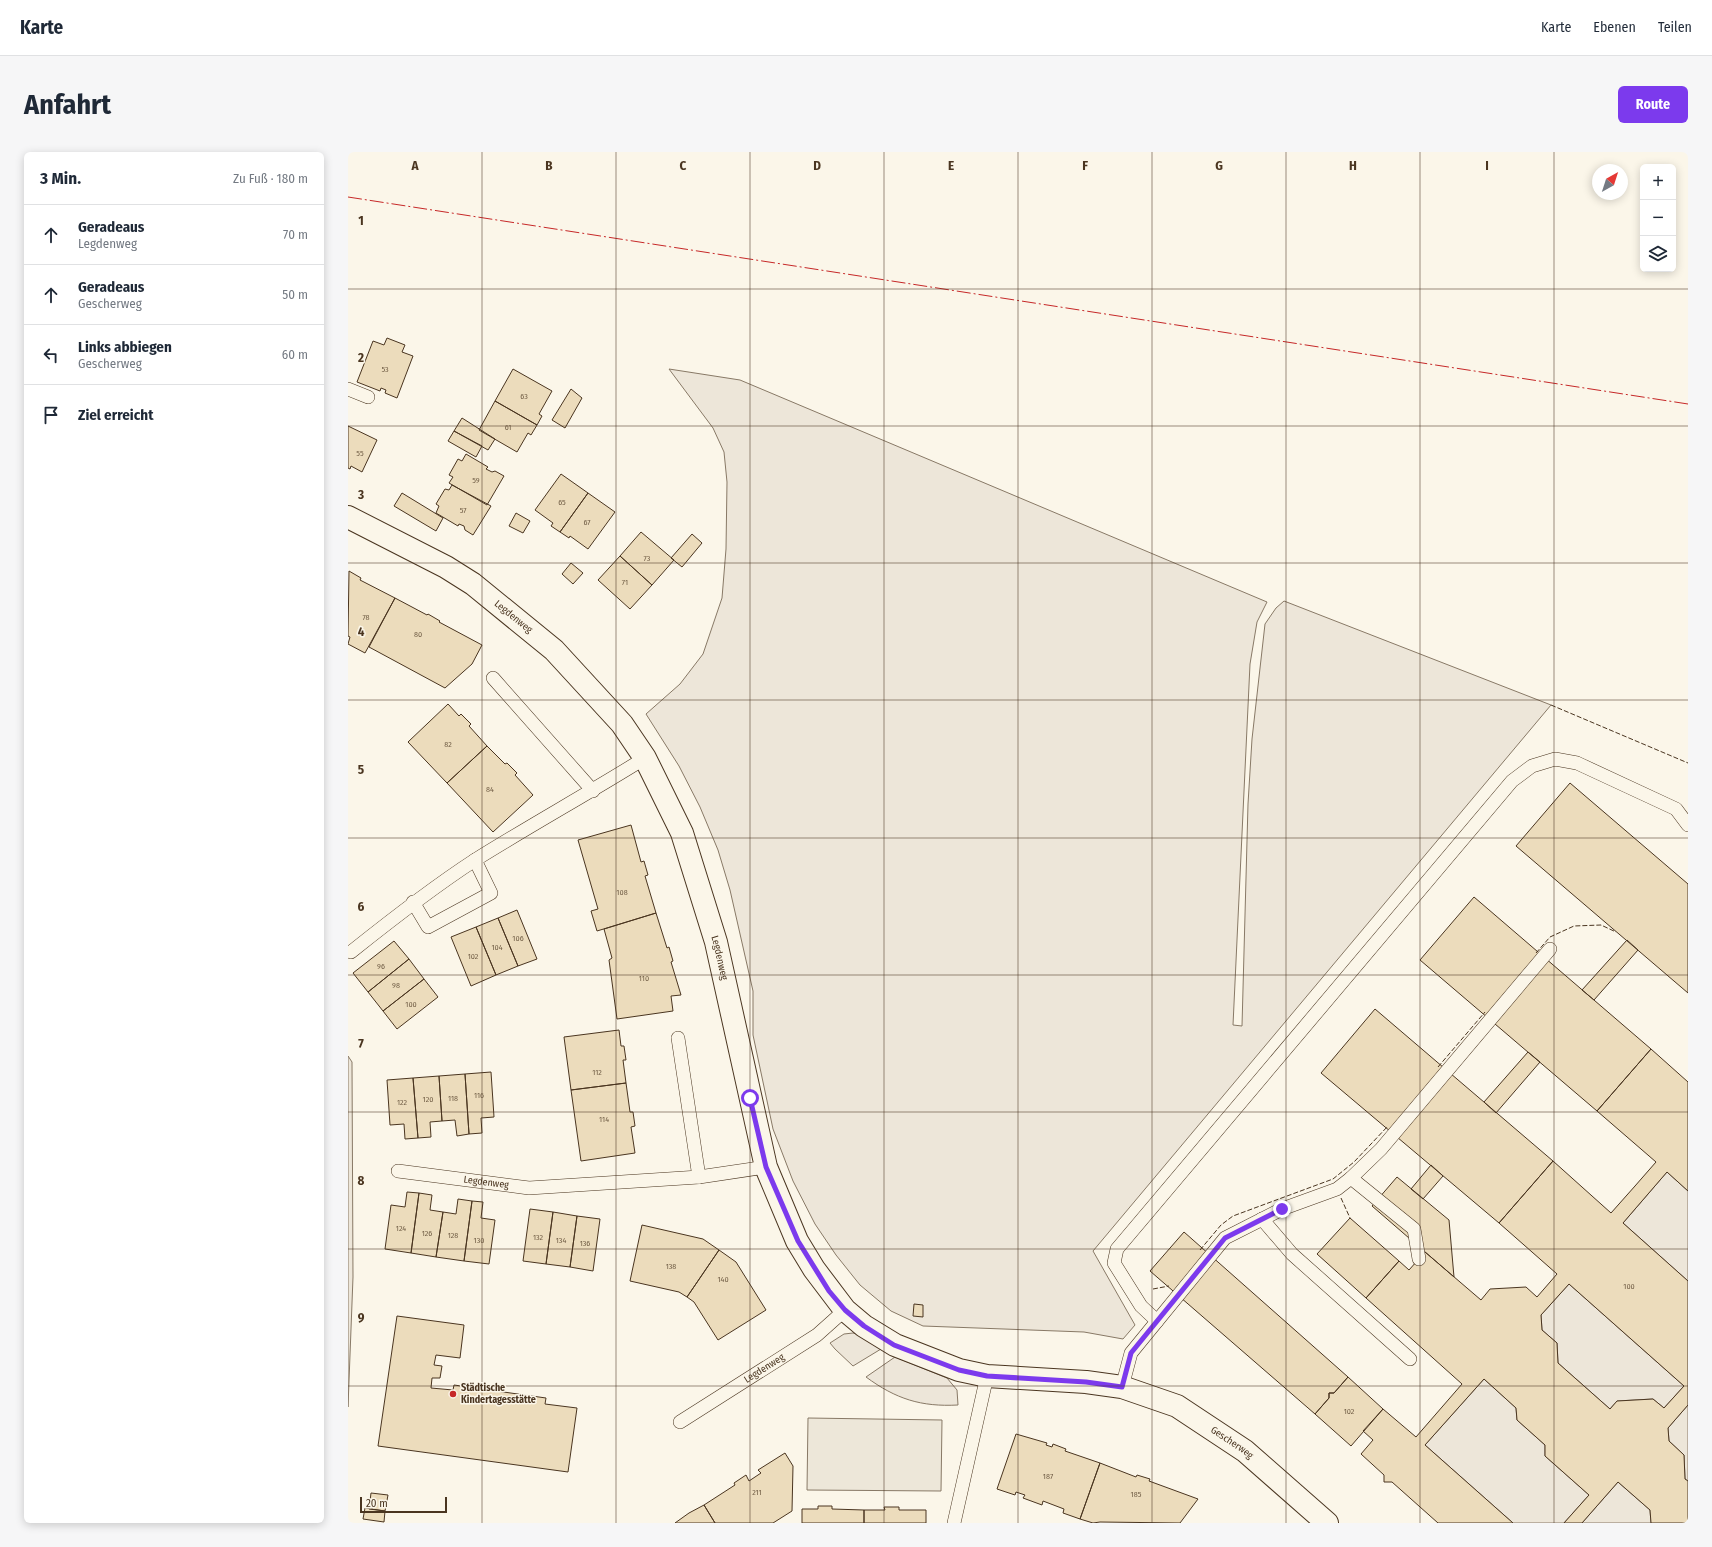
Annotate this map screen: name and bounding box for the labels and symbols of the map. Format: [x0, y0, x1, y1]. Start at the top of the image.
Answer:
text: A [410, 158, 419, 173]
text: B [545, 158, 553, 173]
text: C [680, 158, 687, 173]
text: D [813, 158, 821, 173]
text: E [948, 158, 954, 173]
text: F [1082, 158, 1088, 173]
text: G [1215, 158, 1223, 173]
text: H [1349, 158, 1357, 173]
text: I [1485, 158, 1489, 173]
north arrow [1592, 164, 1628, 200]
text: 1 [358, 213, 364, 228]
text: 2 [357, 350, 364, 365]
house number: 53 [381, 365, 389, 374]
house number: 63 [520, 392, 528, 401]
house number: 61 [505, 423, 511, 432]
house number: 55 [356, 449, 364, 458]
house number: 59 [472, 476, 480, 485]
text: 3 [357, 487, 364, 502]
house number: 65 [558, 498, 566, 507]
house number: 57 [460, 506, 467, 515]
house number: 67 [583, 518, 591, 527]
house number: 73 [644, 554, 651, 563]
house number: 71 [622, 578, 628, 587]
street label: Legdenweg [492, 598, 535, 636]
house number: 78 [362, 613, 370, 622]
text: 4 [358, 624, 365, 639]
house number: 80 [414, 630, 422, 639]
house number: 82 [444, 740, 452, 749]
text: 5 [358, 762, 364, 777]
house number: 84 [486, 785, 494, 794]
house number: 108 [616, 888, 628, 897]
text: 6 [358, 899, 365, 914]
house number: 106 [512, 934, 524, 943]
street label: Legdenweg [708, 934, 730, 982]
house number: 104 [491, 943, 503, 952]
house number: 102 [468, 952, 479, 961]
house number: 96 [377, 962, 385, 971]
house number: 110 [639, 974, 649, 983]
house number: 98 [392, 981, 400, 990]
house number: 100 [405, 1000, 417, 1009]
text: 7 [358, 1036, 364, 1051]
house number: 112 [592, 1068, 602, 1077]
route start [741, 1089, 759, 1107]
house number: 116 [474, 1091, 484, 1100]
house number: 118 [448, 1094, 458, 1103]
house number: 120 [423, 1095, 433, 1104]
house number: 122 [397, 1098, 408, 1107]
house number: 114 [599, 1115, 609, 1124]
text: 8 [358, 1173, 365, 1188]
street label: Legdenweg [463, 1174, 510, 1191]
route end [1273, 1200, 1291, 1218]
house number: 124 [396, 1224, 406, 1233]
house number: 126 [422, 1229, 432, 1238]
house number: 128 [448, 1231, 458, 1240]
house number: 132 [533, 1233, 544, 1242]
house number: 130 [474, 1236, 484, 1245]
house number: 134 [556, 1236, 566, 1245]
house number: 136 [580, 1239, 590, 1248]
house number: 138 [666, 1262, 676, 1271]
house number: 140 [717, 1275, 729, 1284]
house number: 100 [1623, 1282, 1635, 1291]
text: 9 [358, 1310, 365, 1325]
street label: Legdenweg [742, 1351, 787, 1386]
place label: Städtische Kindertagesstätte [461, 1382, 536, 1406]
marker: Städtische Kindertagesstätte [448, 1389, 458, 1399]
house number: 102 [1344, 1407, 1355, 1416]
street label: Gescherweg [1208, 1424, 1256, 1462]
house number: 187 [1043, 1472, 1054, 1481]
house number: 211 [752, 1488, 762, 1497]
house number: 185 [1131, 1490, 1142, 1499]
scale bar [360, 1495, 447, 1514]

